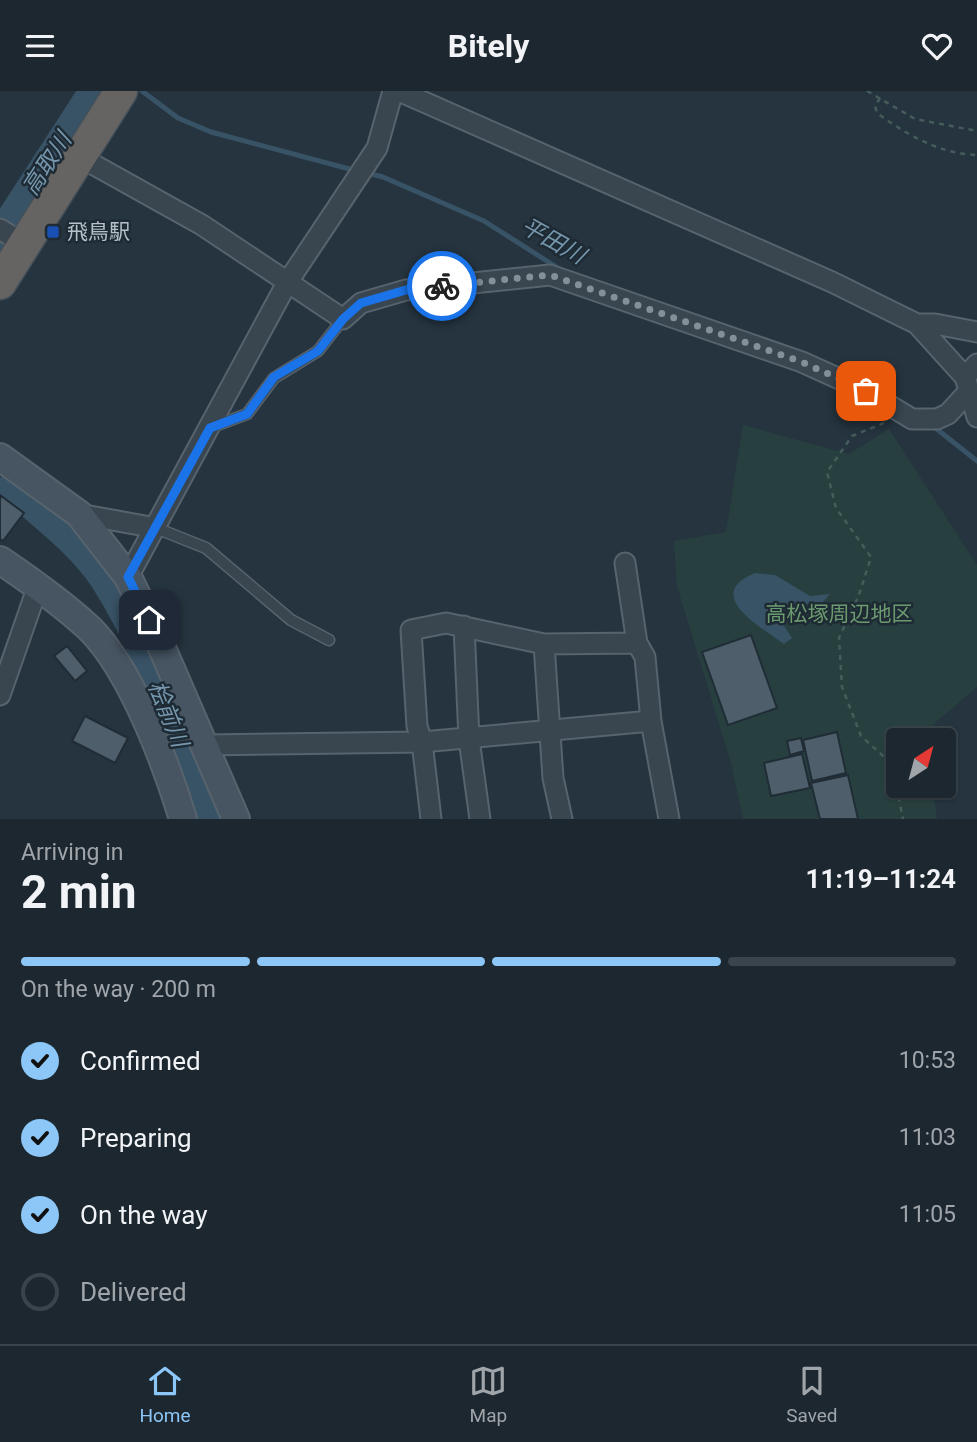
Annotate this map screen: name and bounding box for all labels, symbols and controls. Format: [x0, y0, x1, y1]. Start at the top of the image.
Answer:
icon: menu [21, 27, 59, 65]
text: Bitely [448, 27, 529, 65]
icon: heart [918, 27, 956, 65]
water label: 高取川 [17, 125, 79, 200]
water label: 平田川 [516, 212, 592, 271]
place label: 飛鳥駅 [67, 220, 130, 244]
marker: 飛鳥駅 [45, 224, 61, 240]
courier [407, 251, 477, 321]
icon: bike [423, 267, 461, 305]
pin [836, 361, 896, 421]
icon: bag [847, 372, 885, 410]
pin [119, 590, 179, 650]
icon: home [130, 601, 168, 639]
park label: 高松塚周辺地区 [766, 602, 913, 626]
water label: 桧前川 [143, 677, 195, 754]
north arrow [886, 728, 956, 798]
map controls [886, 728, 956, 798]
text: Arriving in [21, 839, 124, 866]
text: 11:19–11:24 [806, 864, 956, 894]
text: 2 min [21, 865, 137, 919]
text: On the way · 200 m [21, 976, 216, 1003]
icon: check [21, 1042, 59, 1080]
text: Confirmed [80, 1046, 201, 1076]
text: 10:53 [899, 1047, 956, 1074]
icon: check [21, 1119, 59, 1157]
text: Preparing [80, 1123, 192, 1153]
text: 11:03 [899, 1124, 956, 1151]
icon: check [21, 1196, 59, 1234]
text: On the way [80, 1200, 208, 1230]
text: 11:05 [899, 1201, 956, 1228]
text: Delivered [80, 1277, 187, 1307]
tab: Home [139, 1362, 191, 1427]
tab: Map [469, 1362, 507, 1427]
tab: Saved [786, 1362, 838, 1427]

